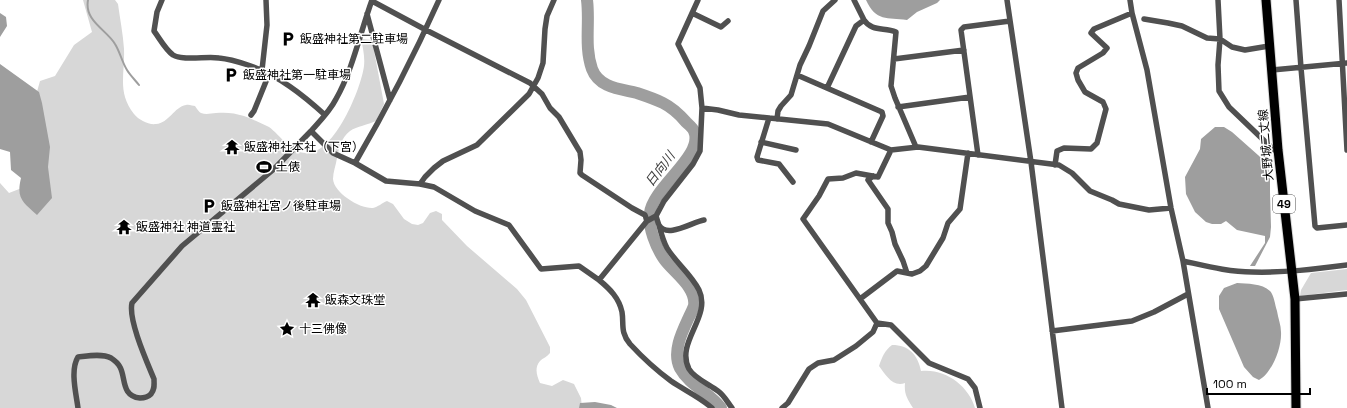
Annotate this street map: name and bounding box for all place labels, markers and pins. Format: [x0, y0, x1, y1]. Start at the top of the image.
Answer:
parking icon: 飯盛神社第二駐車場 [279, 30, 297, 48]
place label: 飯盛神社第二駐車場 [300, 31, 408, 47]
parking icon: 飯盛神社第一駐車場 [222, 66, 240, 84]
place label: 飯盛神社第一駐車場 [243, 67, 351, 83]
temple icon: 飯盛神社本社（下宮） [223, 138, 241, 156]
place label: 飯盛神社本社（下宮） [244, 139, 364, 155]
sports icon: 土俵 [255, 158, 273, 176]
place label: 土俵 [276, 159, 300, 175]
parking icon: 飯盛神社宮ノ後駐車場 [200, 197, 218, 215]
place label: 飯盛神社宮ノ後駐車場 [221, 198, 341, 214]
temple icon: 飯盛神社 神道霊社 [115, 218, 133, 236]
place label: 飯盛神社 神道霊社 [136, 219, 235, 235]
temple icon: 飯森文珠堂 [304, 291, 322, 309]
place label: 飯森文珠堂 [325, 292, 385, 308]
place icon: 十三佛像 [278, 320, 296, 338]
place label: 十三佛像 [299, 321, 347, 337]

